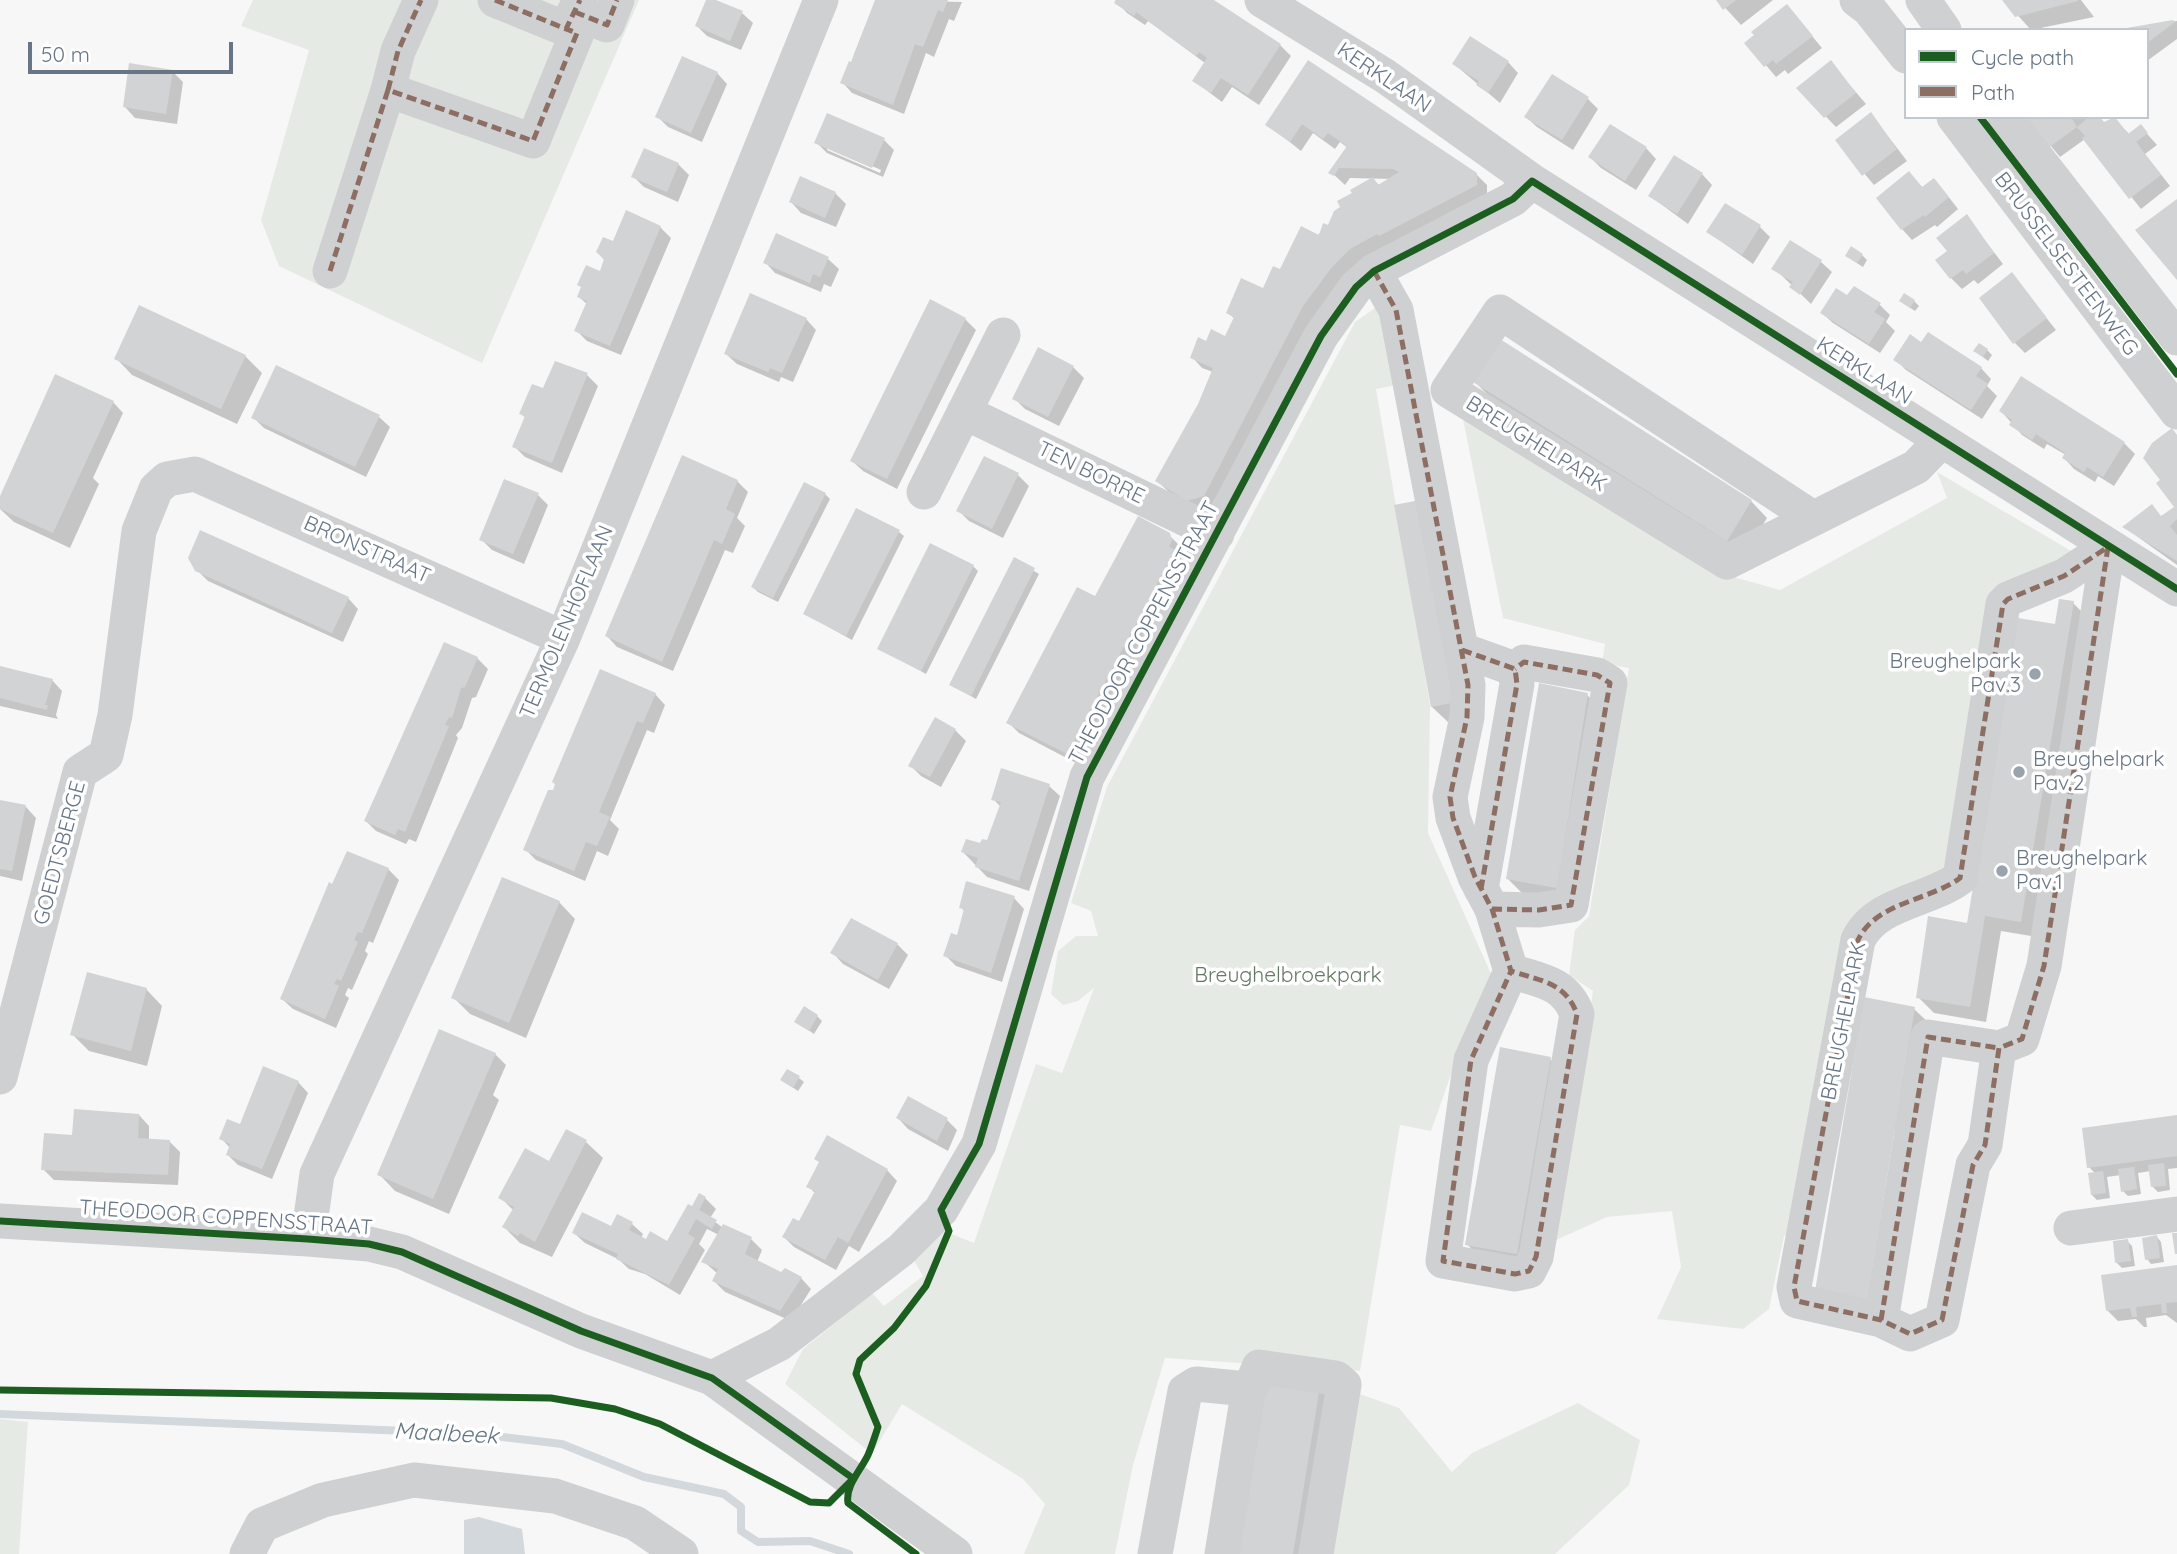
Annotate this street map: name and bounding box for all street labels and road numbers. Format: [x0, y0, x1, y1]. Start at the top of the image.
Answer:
street label: KERKLAAN [1332, 37, 1436, 119]
street label: BRUSSELSESTEENWEG [1989, 167, 2143, 361]
street label: KERKLAAN [1812, 332, 1916, 410]
street label: BREUGHELPARK [1461, 391, 1611, 497]
street label: TEN BORRE [1034, 436, 1148, 510]
street label: THEODOOR COPPENSSTRAAT [1064, 497, 1224, 769]
street label: BRONSTRAAT [300, 511, 434, 589]
street label: TERMOLENHOFLAAN [515, 522, 619, 722]
street label: GOEDTSBERGE [29, 778, 91, 928]
street label: BREUGHELPARK [1816, 940, 1872, 1102]
street label: THEODOOR COPPENSSTRAAT [78, 1195, 374, 1241]

